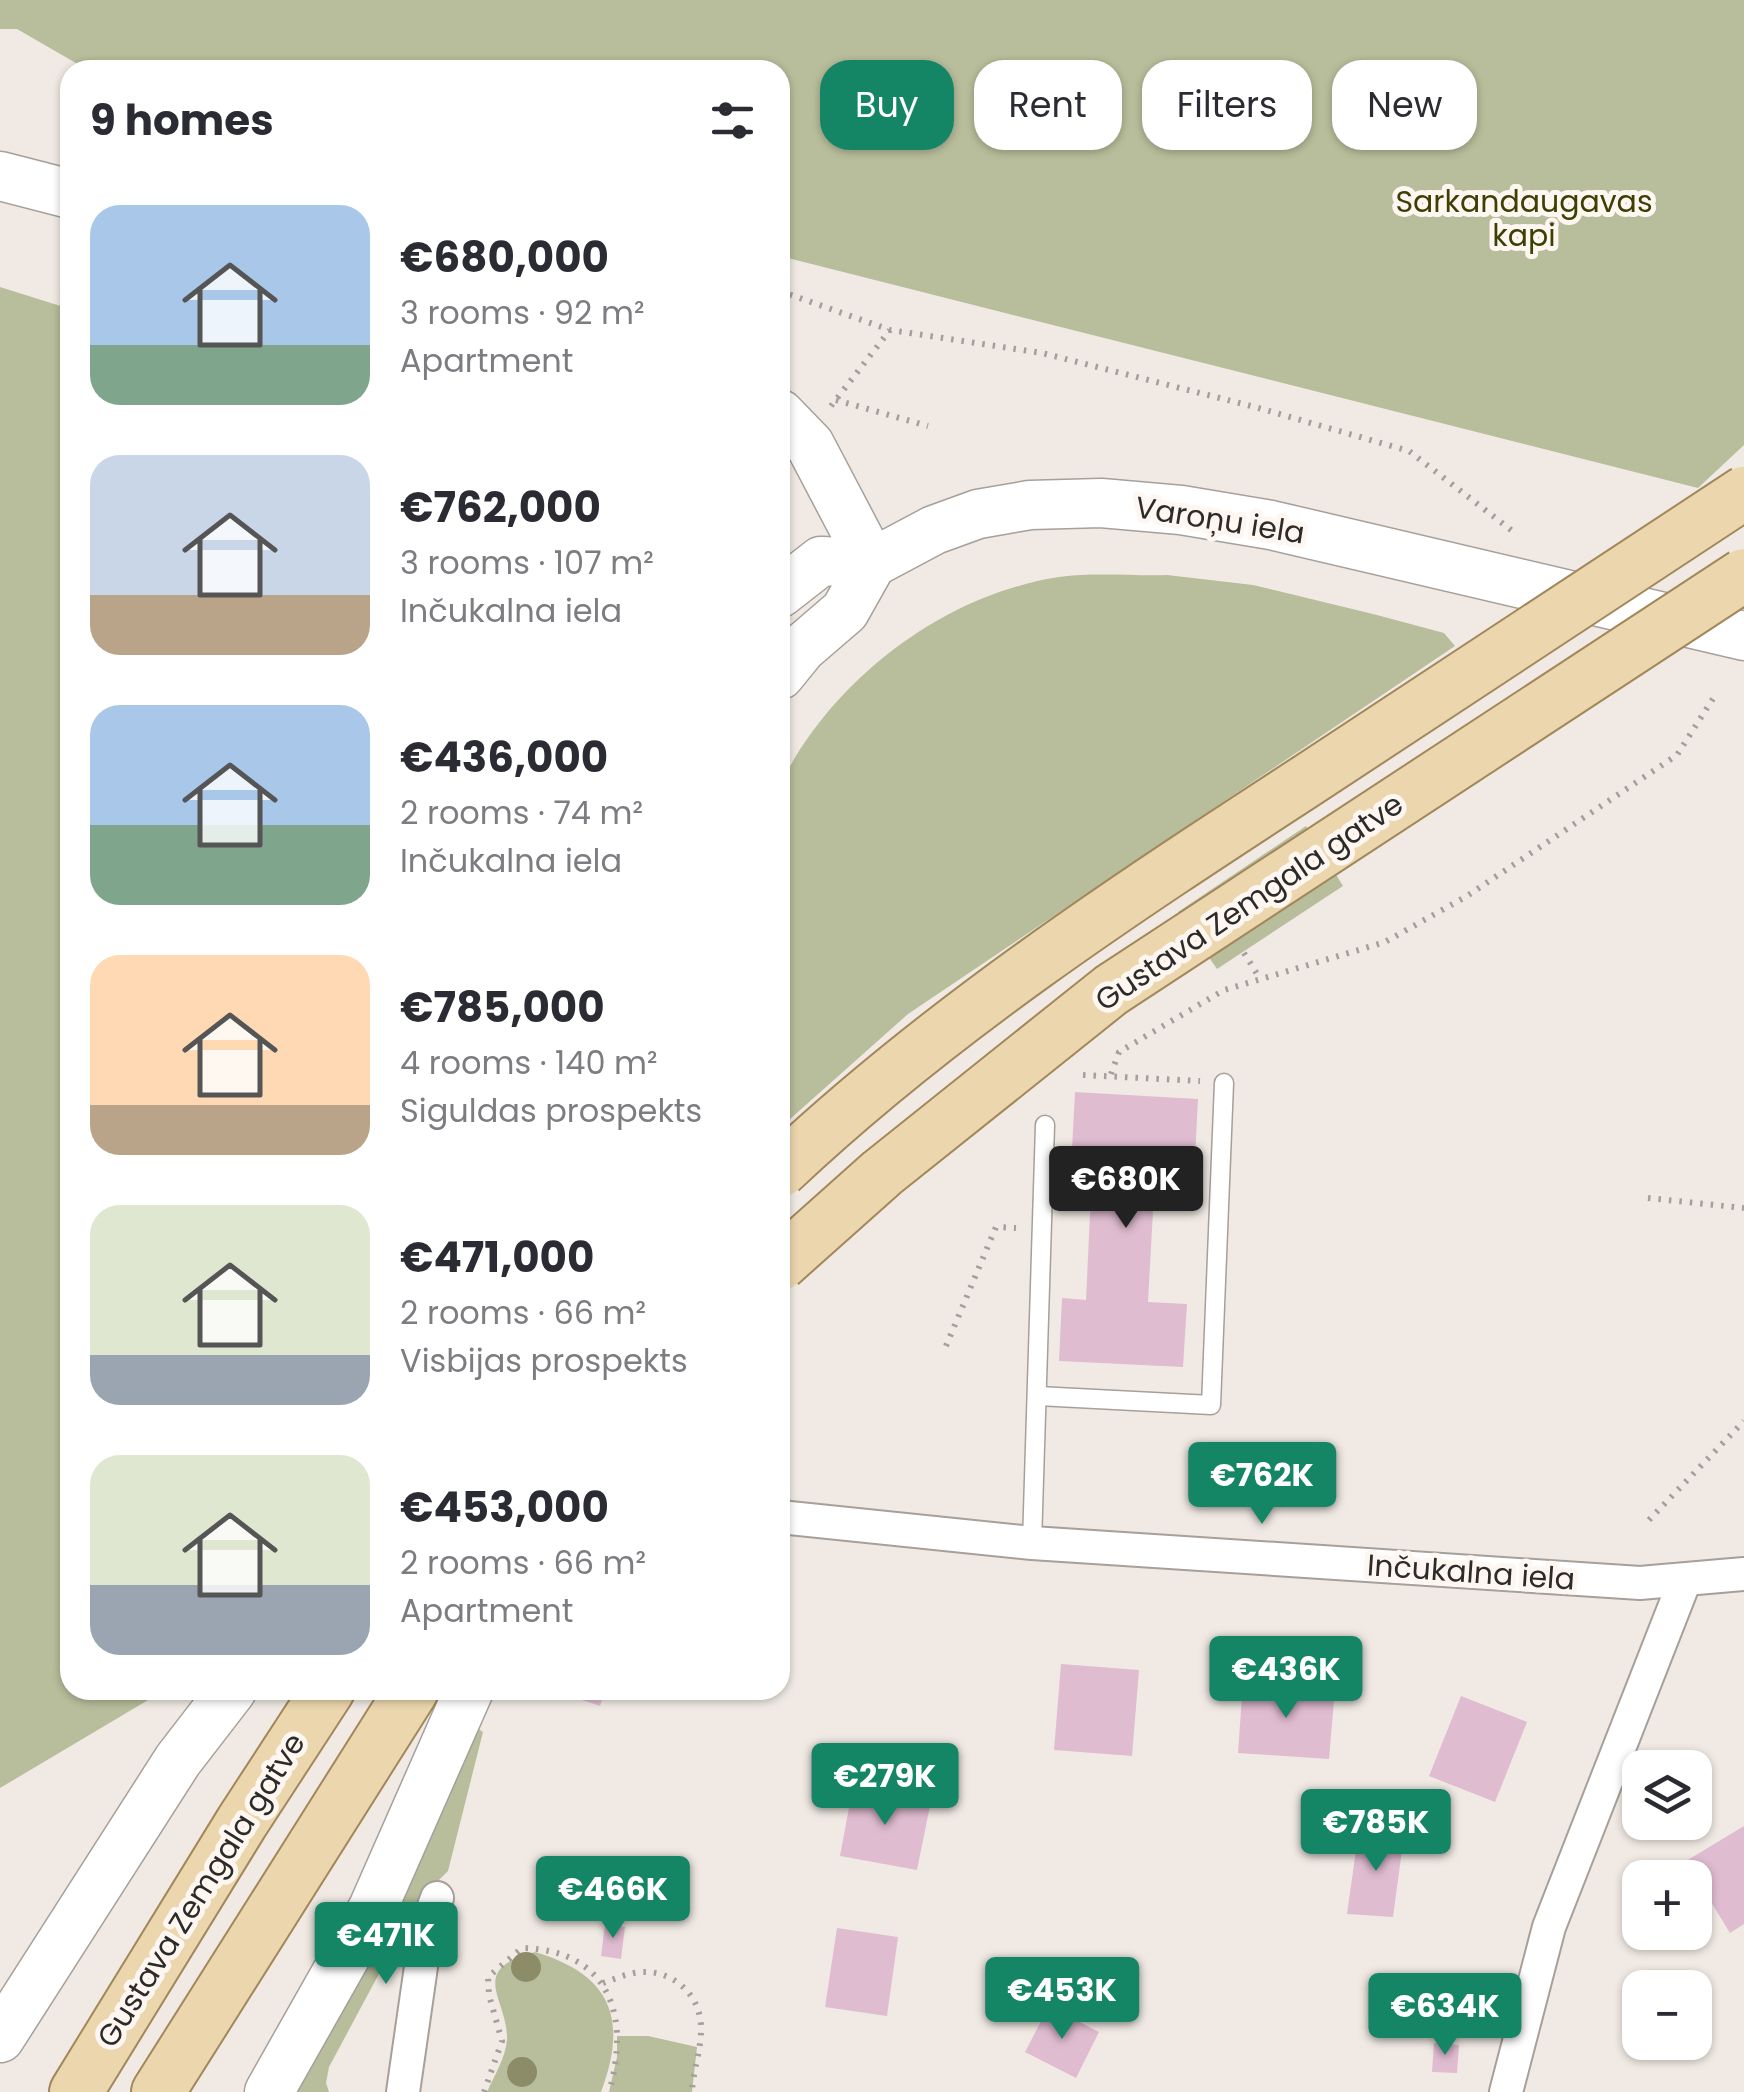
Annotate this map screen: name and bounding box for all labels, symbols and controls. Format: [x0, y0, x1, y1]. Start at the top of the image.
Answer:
chip: Buy [820, 60, 954, 150]
chip: Rent [974, 60, 1122, 150]
chip: Filters [1142, 60, 1312, 150]
chip: New [1332, 60, 1477, 150]
text: 9 homes [90, 91, 274, 150]
icon: filters [705, 93, 760, 148]
park label: Sarkandaugavas kapi [1395, 180, 1653, 257]
text: €680,000 [400, 228, 609, 287]
icon: home [170, 245, 290, 365]
text: 3 rooms · 92 m² [400, 290, 644, 335]
text: Apartment [400, 338, 573, 383]
text: €762,000 [400, 478, 601, 537]
street label: Varoņu iela [1132, 485, 1308, 555]
icon: home [170, 495, 290, 615]
text: 3 rooms · 107 m² [400, 540, 654, 585]
text: Inčukalna iela [400, 588, 622, 633]
text: €436,000 [400, 728, 608, 787]
icon: home [170, 745, 290, 865]
street label: Gustava Zemgala gatve [1086, 783, 1412, 1021]
text: 2 rooms · 74 m² [400, 790, 643, 835]
text: Inčukalna iela [400, 838, 622, 883]
text: €785,000 [400, 978, 605, 1037]
icon: home [170, 995, 290, 1115]
text: 4 rooms · 140 m² [400, 1040, 658, 1085]
text: Siguldas prospekts [400, 1088, 702, 1133]
pin: €680K [1056, 1146, 1196, 1231]
text: €680K [1071, 1156, 1181, 1201]
text: €471,000 [400, 1228, 594, 1287]
icon: home [170, 1245, 290, 1365]
text: 2 rooms · 66 m² [400, 1290, 646, 1335]
text: Visbijas prospekts [400, 1338, 688, 1383]
pin: €762K [1192, 1442, 1332, 1527]
text: €762K [1210, 1452, 1314, 1497]
text: €453,000 [400, 1478, 609, 1537]
icon: home [170, 1495, 290, 1615]
text: 2 rooms · 66 m² [400, 1540, 646, 1585]
street label: Inčukalna iela [1366, 1543, 1576, 1601]
text: Apartment [400, 1588, 573, 1633]
pin: €436K [1216, 1636, 1356, 1721]
text: €436K [1231, 1646, 1341, 1691]
street label: Gustava Zemgala gatve [86, 1725, 316, 2055]
pin: €279K [815, 1743, 955, 1828]
map controls [1622, 1750, 1712, 2060]
button: layers [1622, 1750, 1712, 1840]
text: €279K [834, 1753, 936, 1798]
pin: €785K [1306, 1789, 1446, 1874]
text: €785K [1323, 1799, 1429, 1844]
pin: €466K [543, 1856, 683, 1941]
button: + [1622, 1860, 1712, 1950]
text: €466K [558, 1866, 668, 1911]
pin: €471K [316, 1902, 456, 1987]
text: €471K [337, 1912, 435, 1957]
pin: €453K [992, 1957, 1132, 2042]
text: €453K [1007, 1967, 1117, 2012]
button: − [1622, 1970, 1712, 2060]
pin: €634K [1375, 1973, 1515, 2058]
text: €634K [1390, 1983, 1500, 2028]

